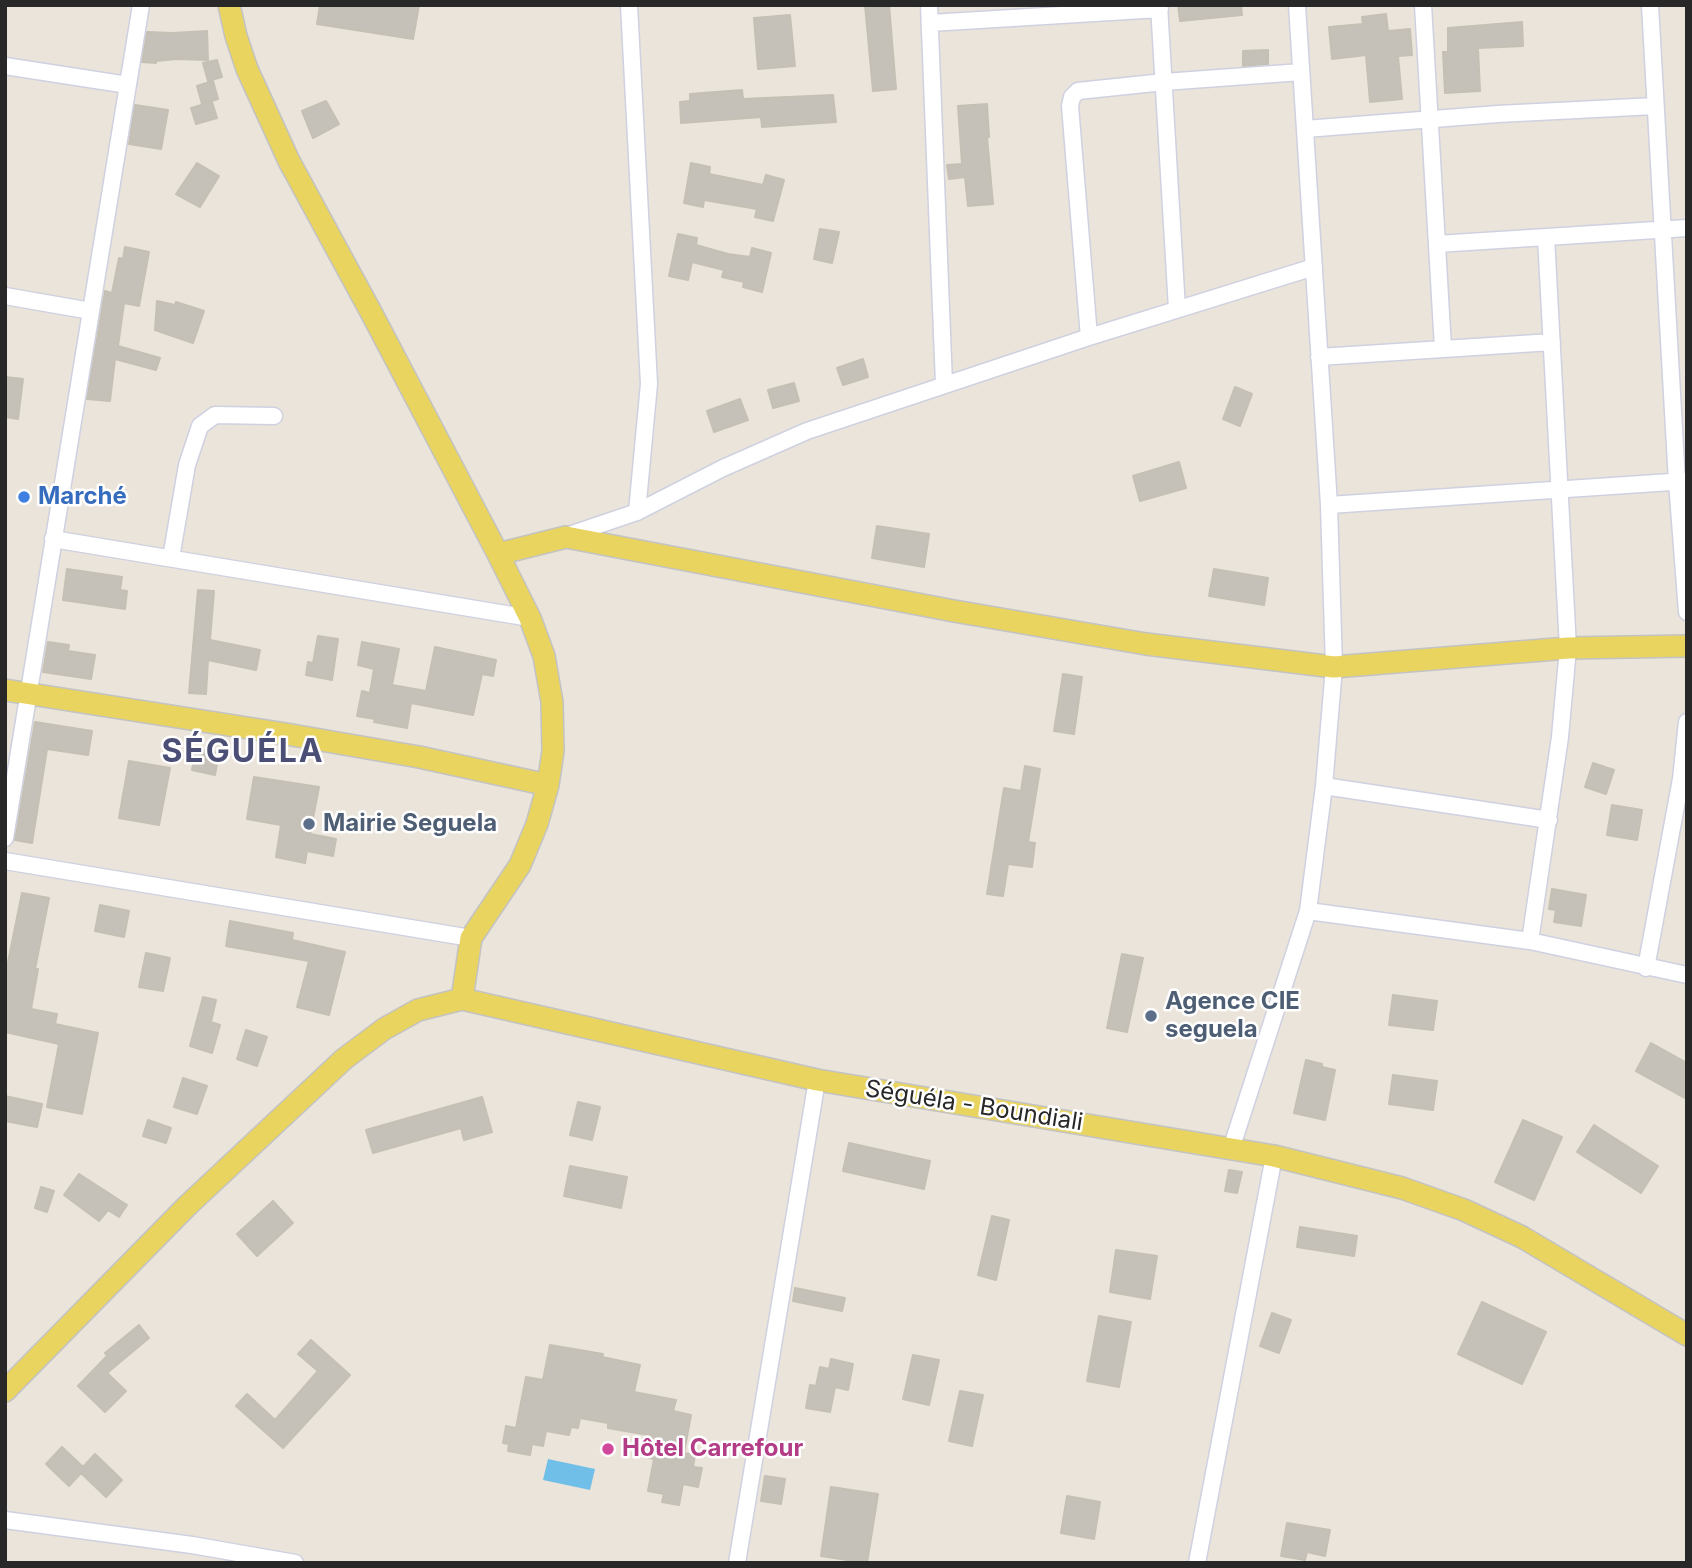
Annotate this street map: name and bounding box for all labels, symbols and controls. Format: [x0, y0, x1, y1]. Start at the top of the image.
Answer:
place label: Marché [38, 483, 127, 511]
marker: Marché [16, 489, 32, 505]
district label: SÉGUÉLA [162, 733, 324, 771]
place label: Mairie Seguela [323, 810, 497, 838]
marker: Mairie Seguela [301, 816, 317, 832]
place label: Agence CIE seguela [1165, 988, 1300, 1044]
marker: Agence CIE seguela [1143, 1008, 1159, 1024]
street label: Séguéla - Boundiali [863, 1075, 1085, 1137]
place label: Hôtel Carrefour [622, 1435, 803, 1463]
marker: Hôtel Carrefour [600, 1441, 616, 1457]

